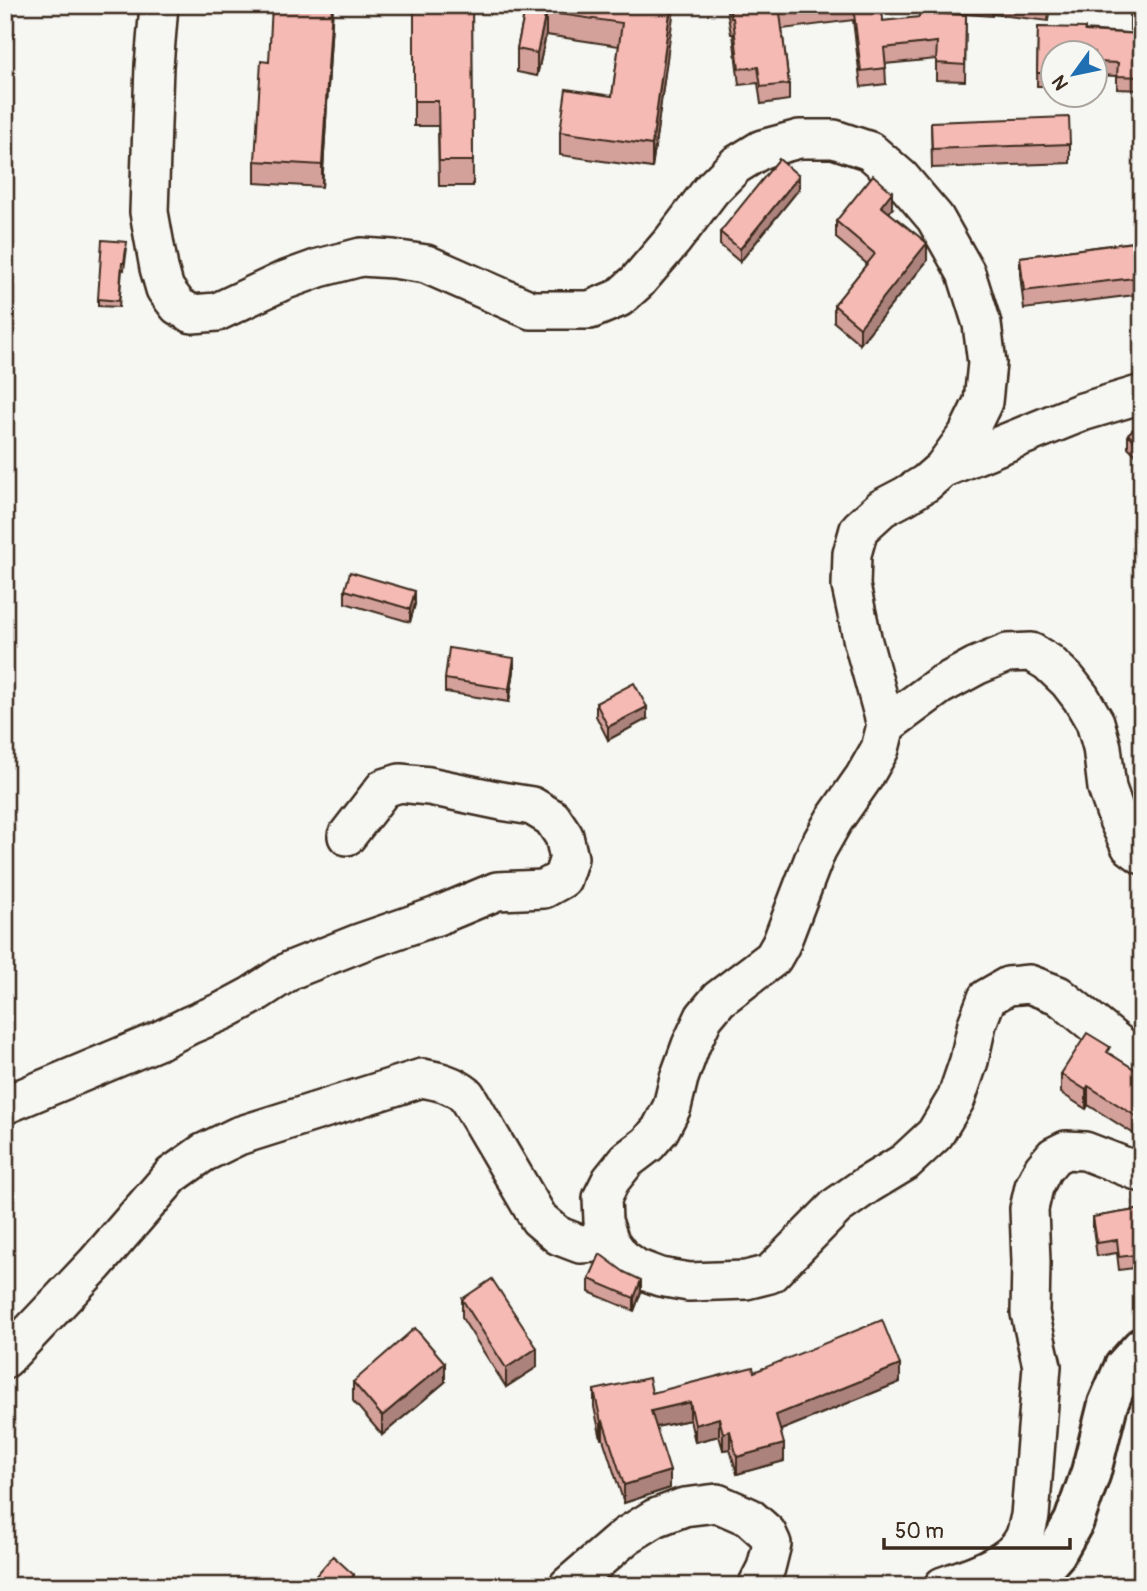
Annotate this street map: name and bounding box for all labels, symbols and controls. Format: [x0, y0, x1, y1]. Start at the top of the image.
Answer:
north arrow [1038, 38, 1108, 108]
text: N [1047, 71, 1074, 95]
scale bar [884, 1507, 1070, 1551]
text: 50 m [895, 1518, 944, 1545]

